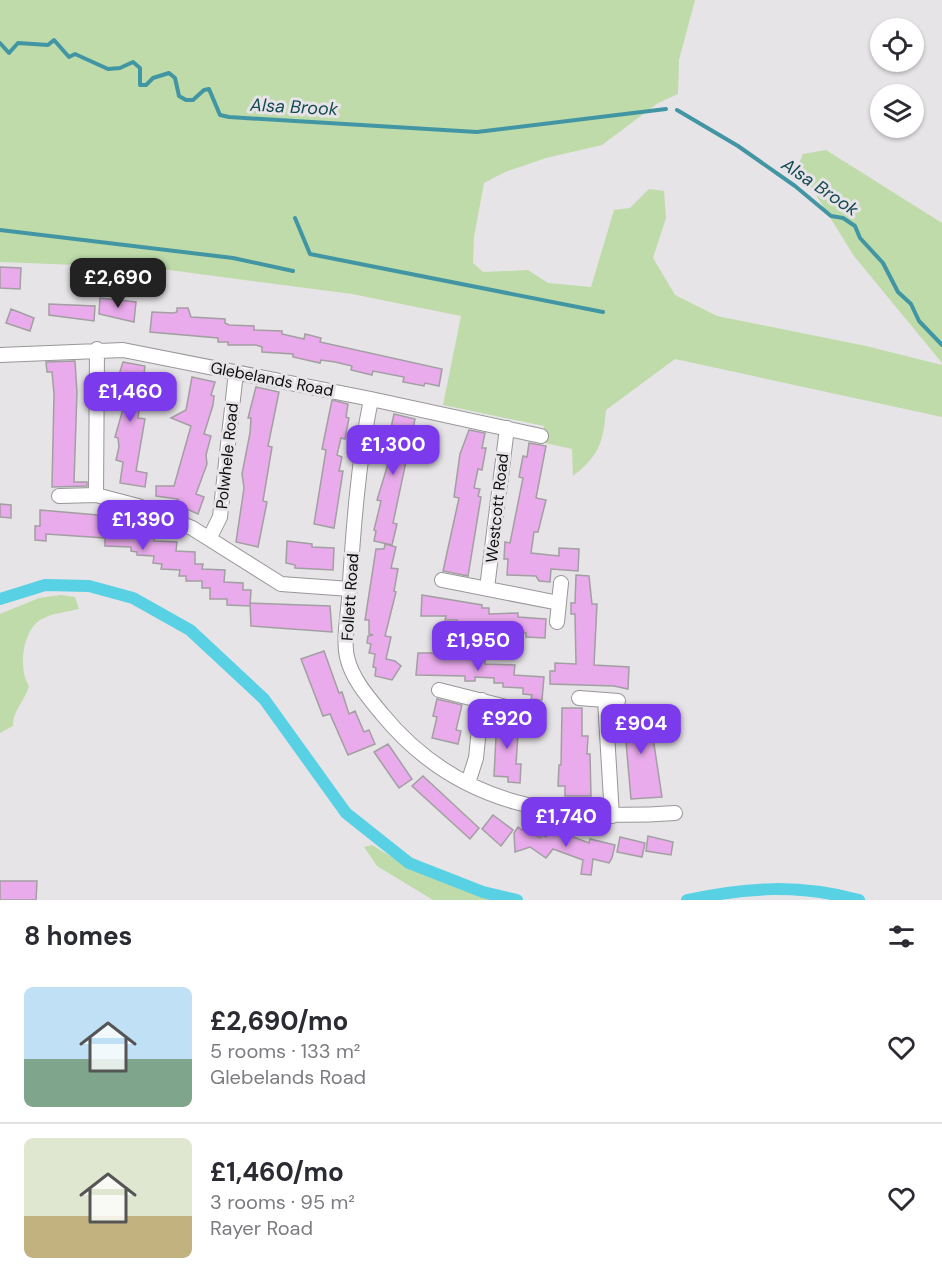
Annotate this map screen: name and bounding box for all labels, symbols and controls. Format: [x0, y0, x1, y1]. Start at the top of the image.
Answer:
map controls [870, 18, 924, 138]
button: locate [870, 18, 924, 72]
button: layers [870, 84, 924, 138]
water label: Alsa Brook [248, 93, 339, 121]
water label: Alsa Brook [776, 152, 864, 222]
pin: £2,690 [69, 258, 167, 309]
text: £2,690 [84, 264, 152, 290]
street label: Glebelands Road [209, 357, 335, 401]
pin: £1,460 [81, 372, 179, 423]
text: £1,460 [98, 378, 162, 404]
street label: Polwhele Road [211, 402, 243, 510]
pin: £1,300 [344, 425, 442, 476]
text: £1,300 [361, 431, 425, 457]
street label: Westcott Road [481, 452, 513, 564]
pin: £1,390 [94, 500, 192, 551]
text: £1,390 [111, 506, 175, 532]
street label: Follett Road [336, 553, 364, 641]
pin: £1,950 [429, 621, 527, 672]
text: £1,950 [446, 627, 510, 653]
pin: £920 [471, 699, 543, 750]
pin: £904 [605, 704, 677, 755]
text: £920 [482, 705, 532, 731]
text: £904 [615, 710, 667, 736]
pin: £1,740 [517, 797, 615, 848]
text: £1,740 [535, 803, 597, 829]
text: 8 homes [24, 919, 132, 953]
icon: filters [885, 920, 918, 953]
text: £2,690/mo [210, 1004, 348, 1038]
icon: home [72, 1011, 144, 1083]
icon: heart [885, 1031, 918, 1064]
text: 5 rooms · 133 m² [210, 1038, 360, 1064]
text: Glebelands Road [210, 1064, 366, 1090]
text: £1,460/mo [210, 1155, 344, 1189]
icon: home [72, 1162, 144, 1234]
icon: heart [885, 1182, 918, 1215]
text: 3 rooms · 95 m² [210, 1189, 355, 1215]
text: Rayer Road [210, 1215, 313, 1241]

